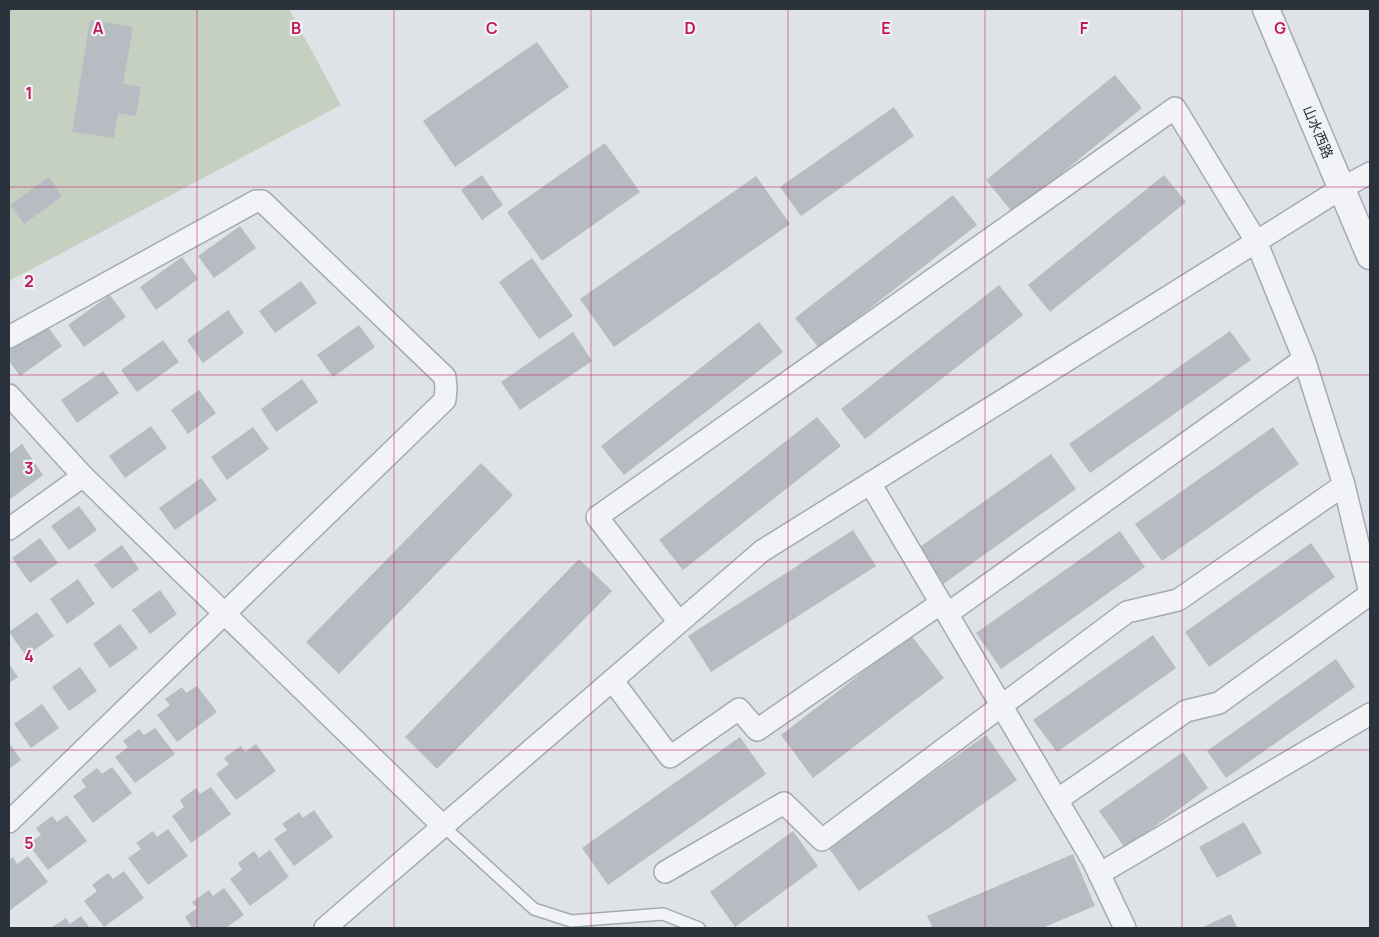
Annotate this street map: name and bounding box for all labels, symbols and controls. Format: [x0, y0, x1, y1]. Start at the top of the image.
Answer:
text: A [93, 17, 104, 39]
text: B [291, 17, 301, 39]
text: C [486, 17, 498, 39]
text: D [684, 17, 696, 39]
text: E [881, 17, 891, 39]
text: F [1080, 17, 1089, 39]
text: G [1274, 17, 1286, 39]
text: 1 [25, 82, 33, 104]
street label: 山水西路 [1299, 102, 1338, 161]
text: 2 [24, 270, 34, 292]
text: 3 [24, 457, 34, 479]
text: 4 [24, 645, 34, 667]
text: 5 [24, 832, 34, 854]

